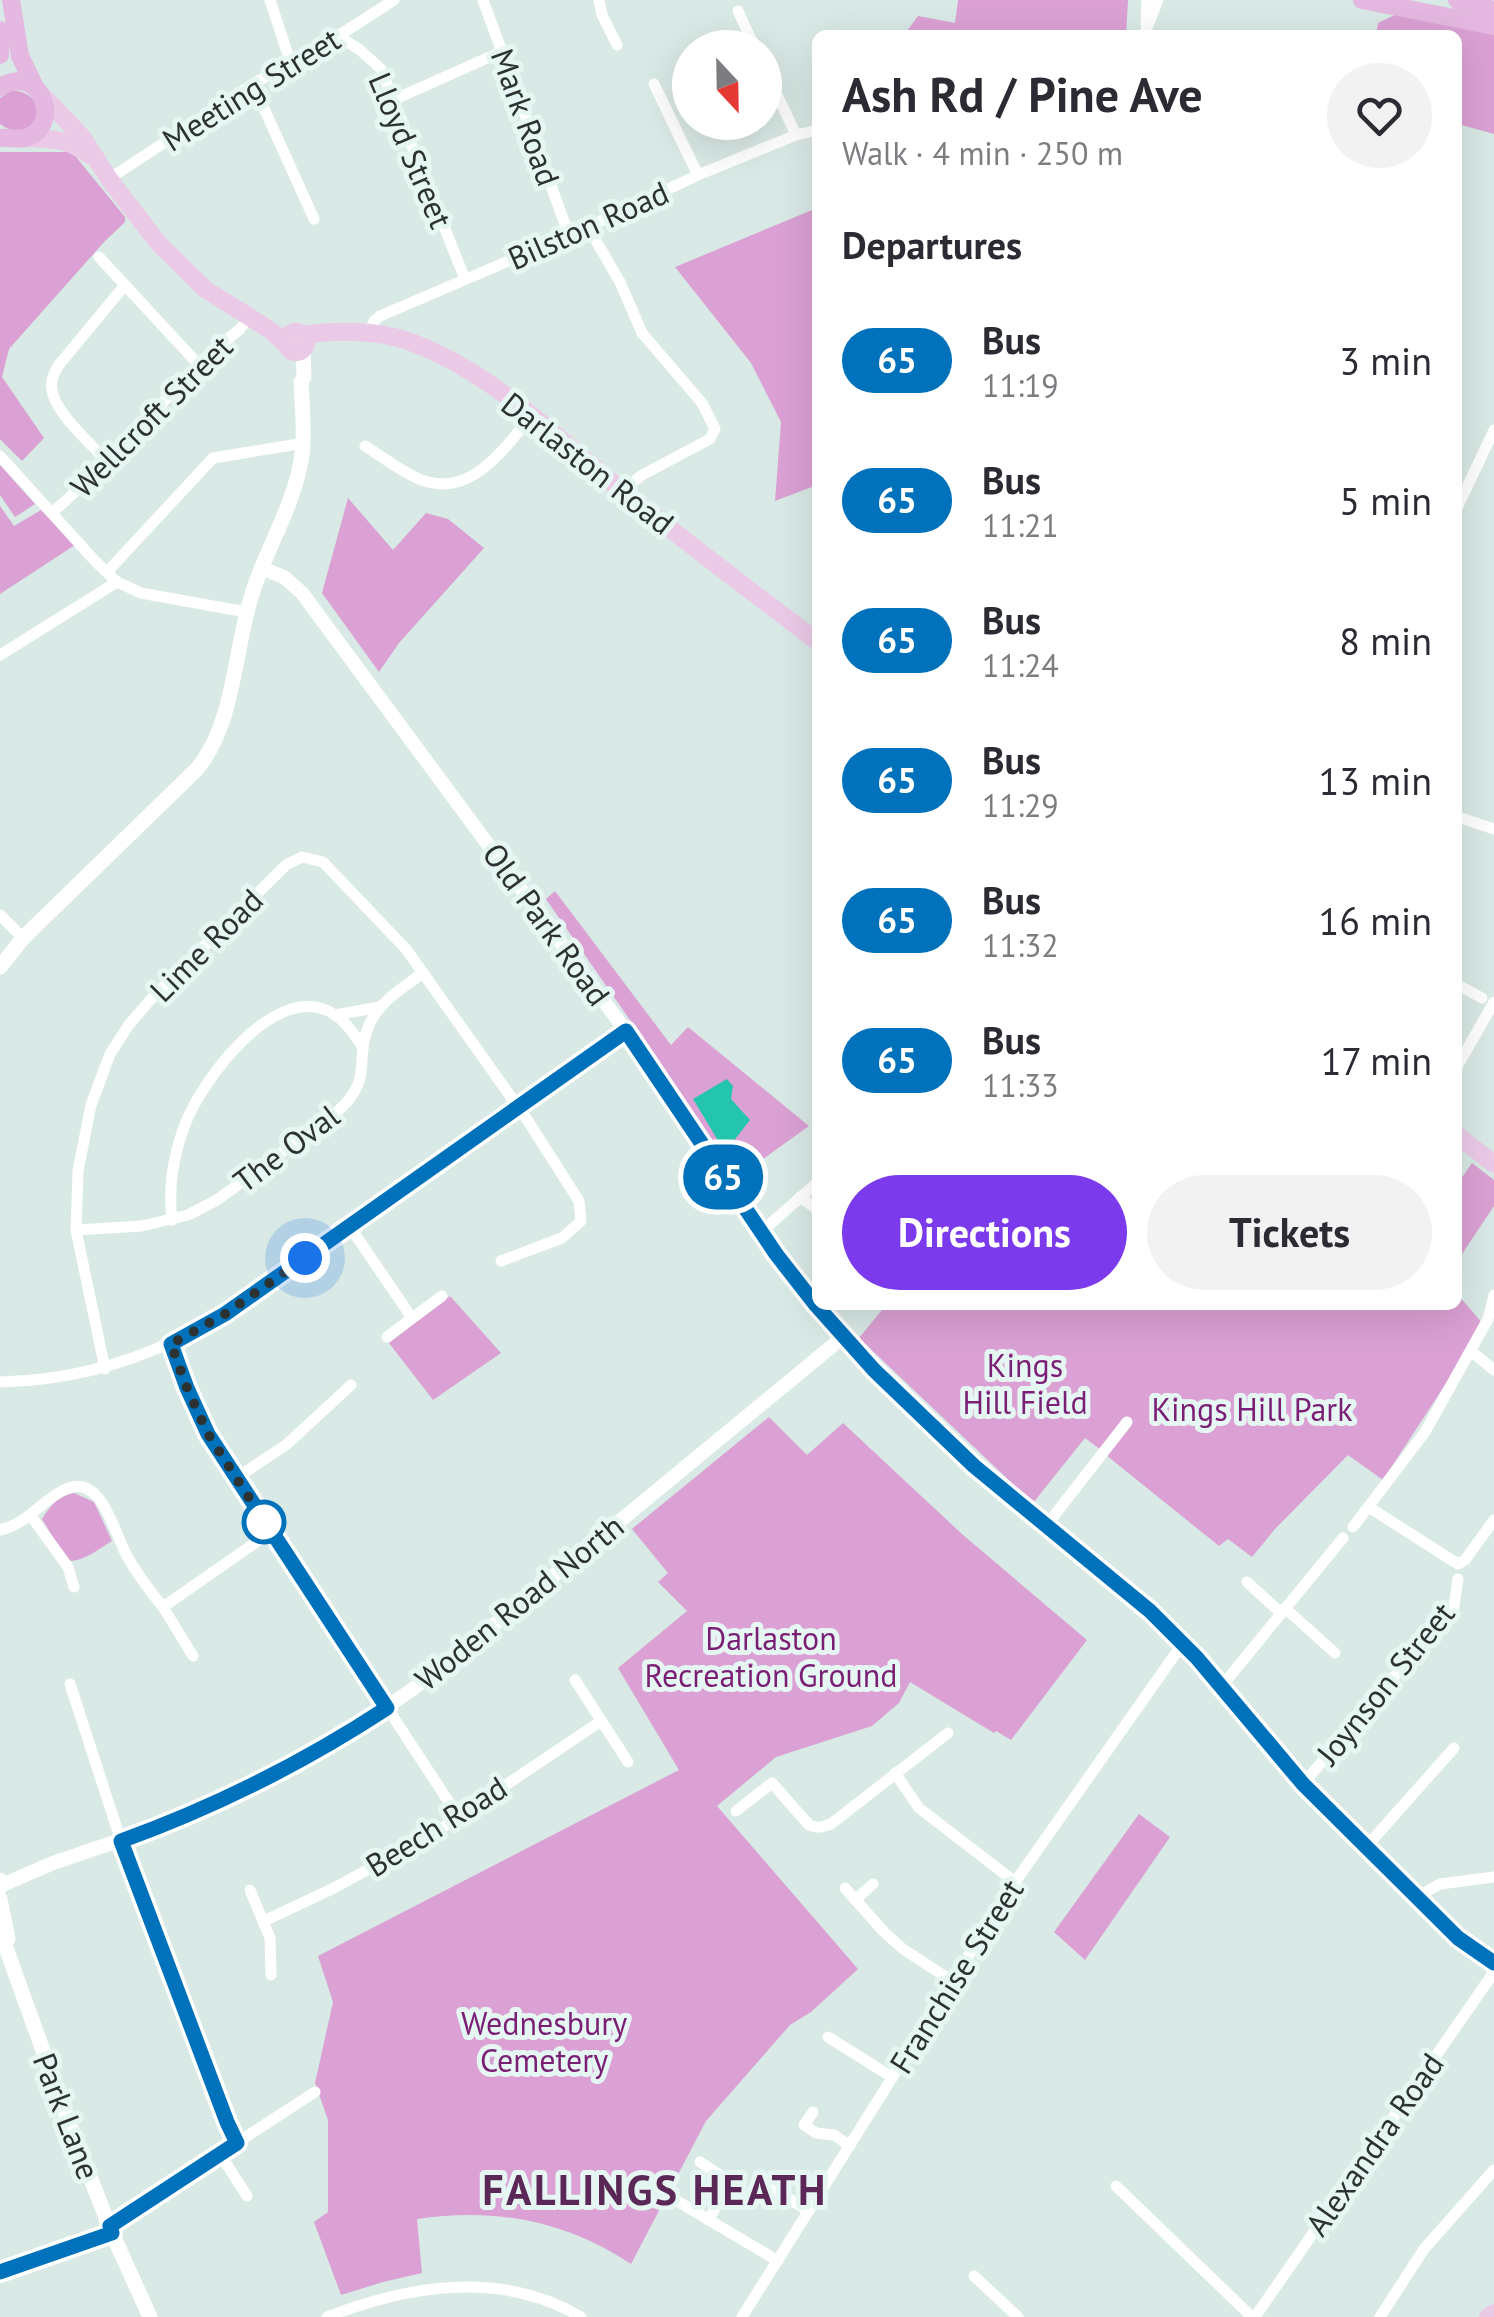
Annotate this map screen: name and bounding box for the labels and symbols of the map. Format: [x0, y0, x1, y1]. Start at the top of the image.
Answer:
street label: Meeting Street [154, 18, 348, 160]
north arrow [672, 30, 782, 140]
street label: Mark Road [482, 43, 570, 191]
street label: Lloyd Street [359, 66, 463, 234]
street label: Bilston Road [501, 171, 675, 279]
street label: Wellcroft Street [61, 326, 241, 506]
street label: Darlaston Road [493, 382, 683, 544]
street label: Old Park Road [474, 834, 620, 1014]
street label: Lime Road [140, 879, 272, 1011]
street label: The Oval [225, 1094, 348, 1202]
line badge: 65 [678, 1144, 768, 1210]
your location [280, 1233, 330, 1283]
park label: Kings Hill Field [962, 1344, 1088, 1423]
park label: Kings Hill Park [1152, 1388, 1353, 1430]
unlabelled marker [243, 1501, 285, 1543]
street label: Woden Road North [406, 1505, 632, 1699]
street label: Joynson Street [1305, 1593, 1463, 1774]
park label: Darlaston Recreation Ground [644, 1617, 898, 1696]
street label: Beech Road [358, 1766, 514, 1886]
street label: Franchise Street [880, 1871, 1033, 2081]
park label: Wednesbury Cemetery [461, 2002, 627, 2081]
street label: Alexandra Road [1296, 2044, 1452, 2244]
street label: Park Lane [24, 2047, 110, 2185]
district label: FALLINGS HEATH [482, 2162, 828, 2217]

